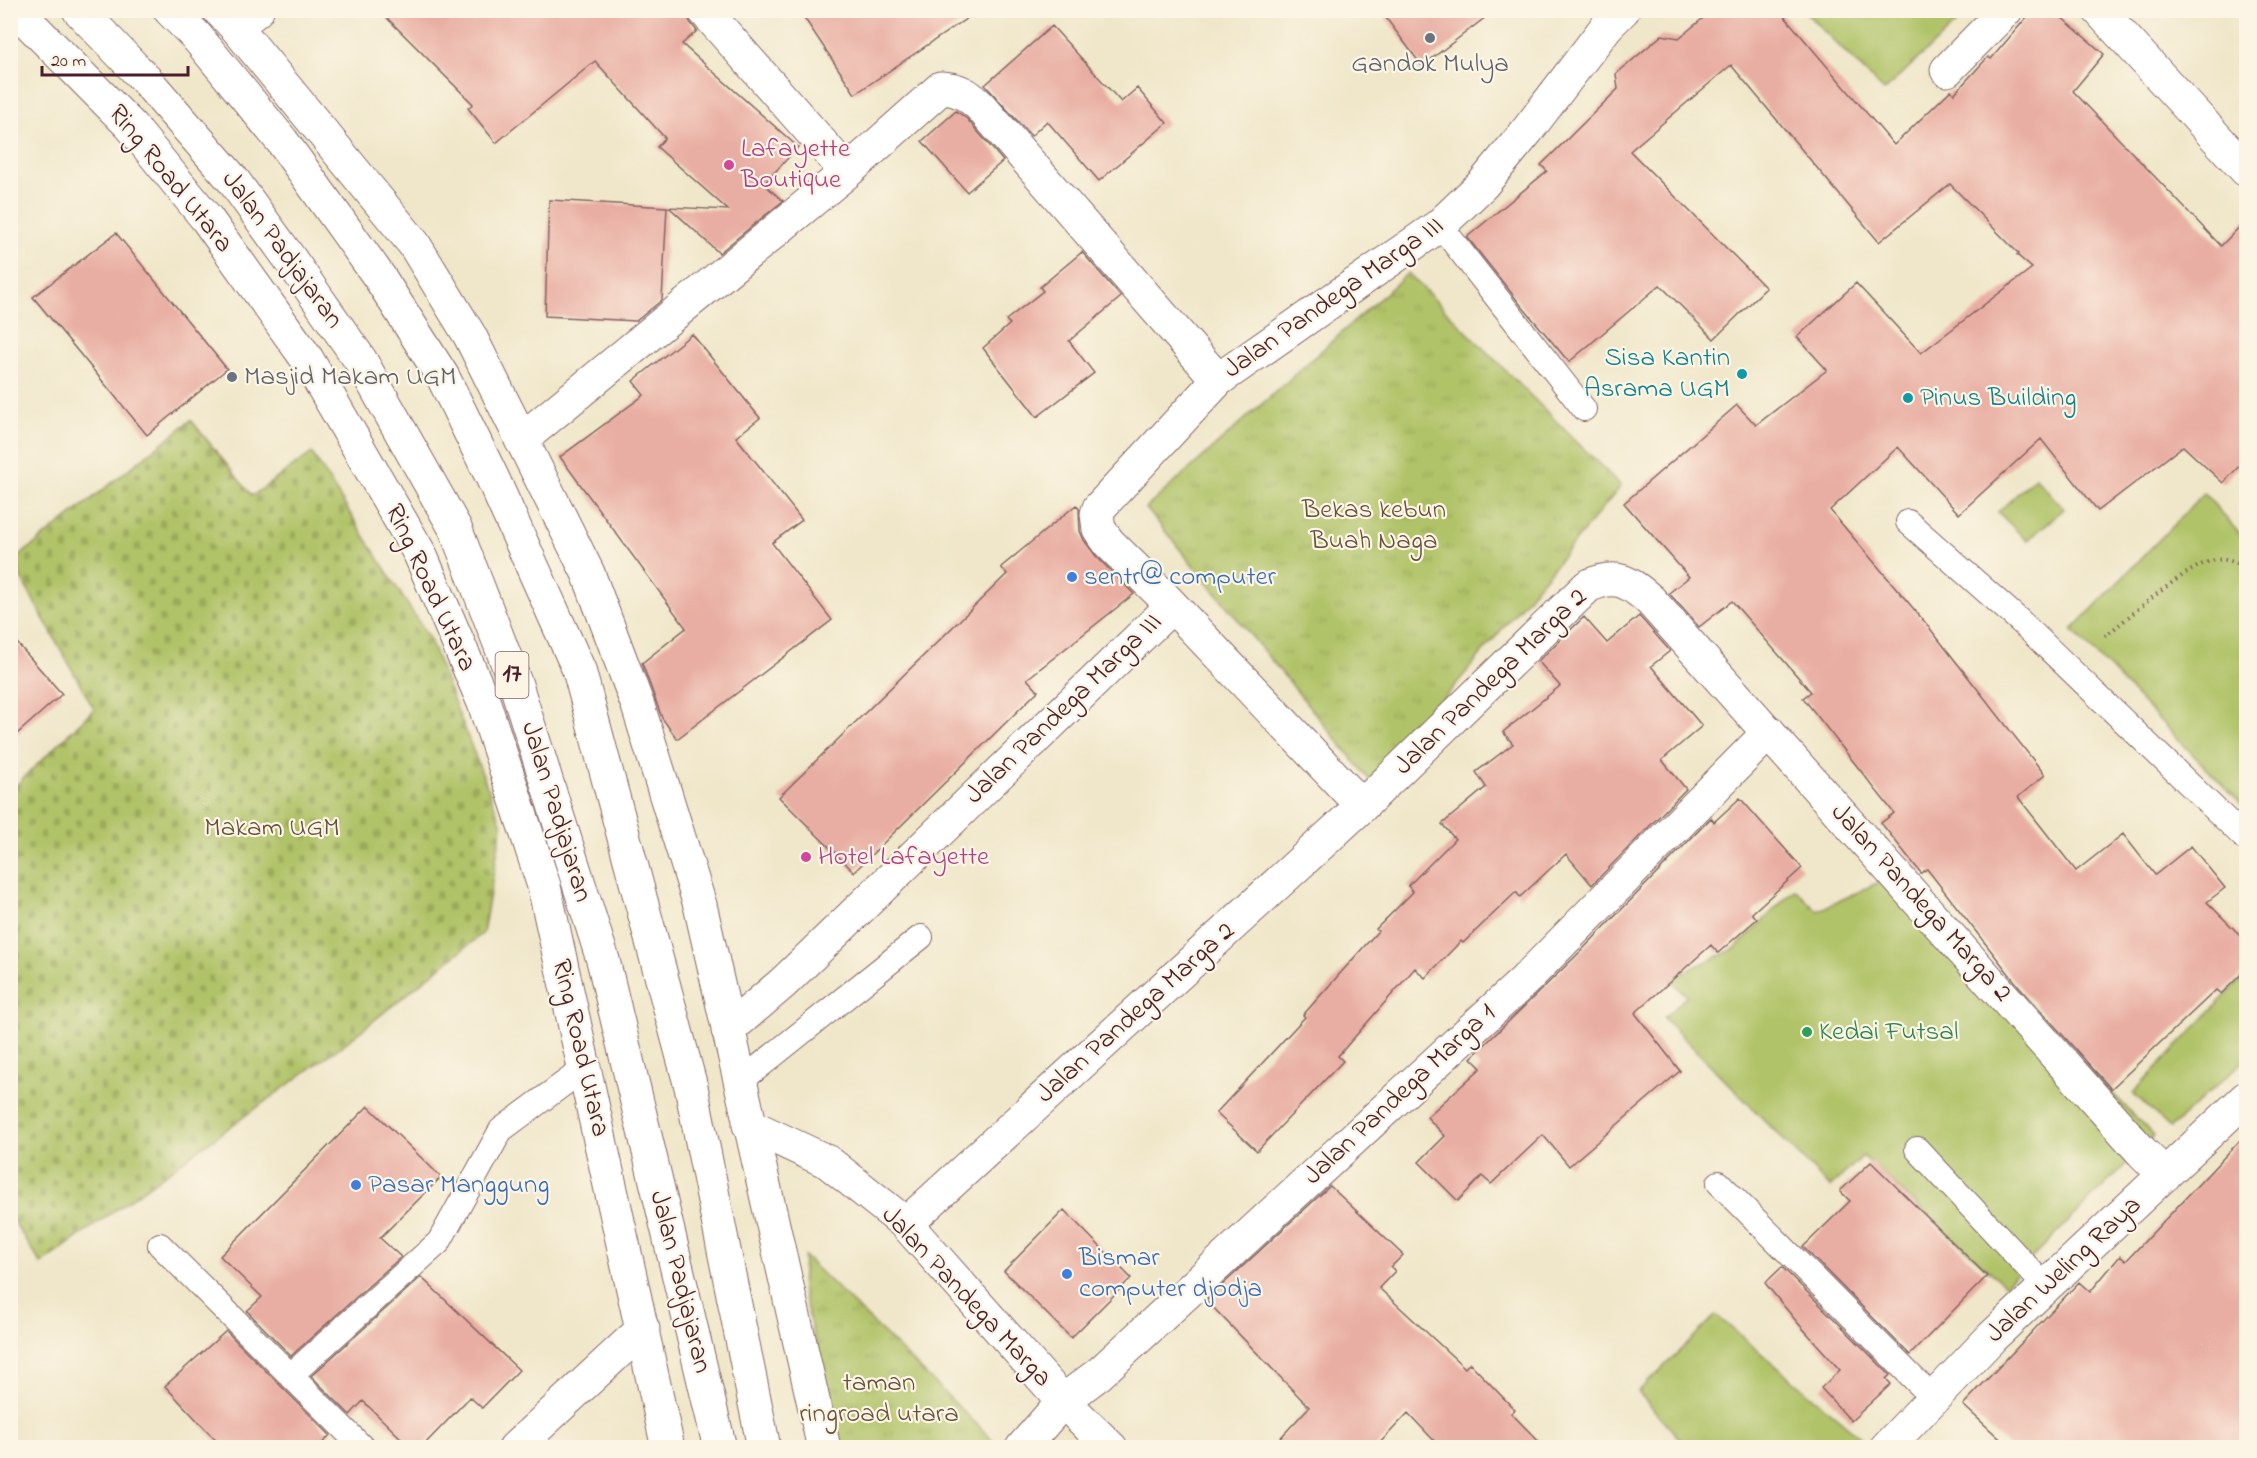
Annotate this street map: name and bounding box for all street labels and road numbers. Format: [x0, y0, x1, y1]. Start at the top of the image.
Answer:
street label: Ring Road Utara [98, 96, 242, 262]
street label: Jalan Padjajaran [211, 163, 353, 337]
street label: Jalan Pandega Marga III [1216, 207, 1452, 389]
street label: Ring Road Utara [374, 498, 486, 678]
street label: Jalan Pandega Marga 2 [1385, 579, 1597, 785]
street label: Jalan Pandega Marga III [956, 604, 1172, 814]
road number: 17 [496, 652, 528, 698]
street label: Jalan Padjajaran [510, 717, 602, 907]
street label: Jalan Pandega Marga 2 [1821, 795, 2021, 1011]
street label: Jalan Pandega Marga 2 [1028, 913, 1244, 1113]
street label: Ring Road Utara [541, 955, 619, 1141]
street label: Jalan Pandega Marga 1 [1295, 995, 1505, 1195]
street label: Jalan Padjajaran [638, 1187, 722, 1377]
street label: Jalan Weling Raya [1977, 1187, 2151, 1353]
street label: Jalan Pandega Marga [871, 1198, 1061, 1396]

